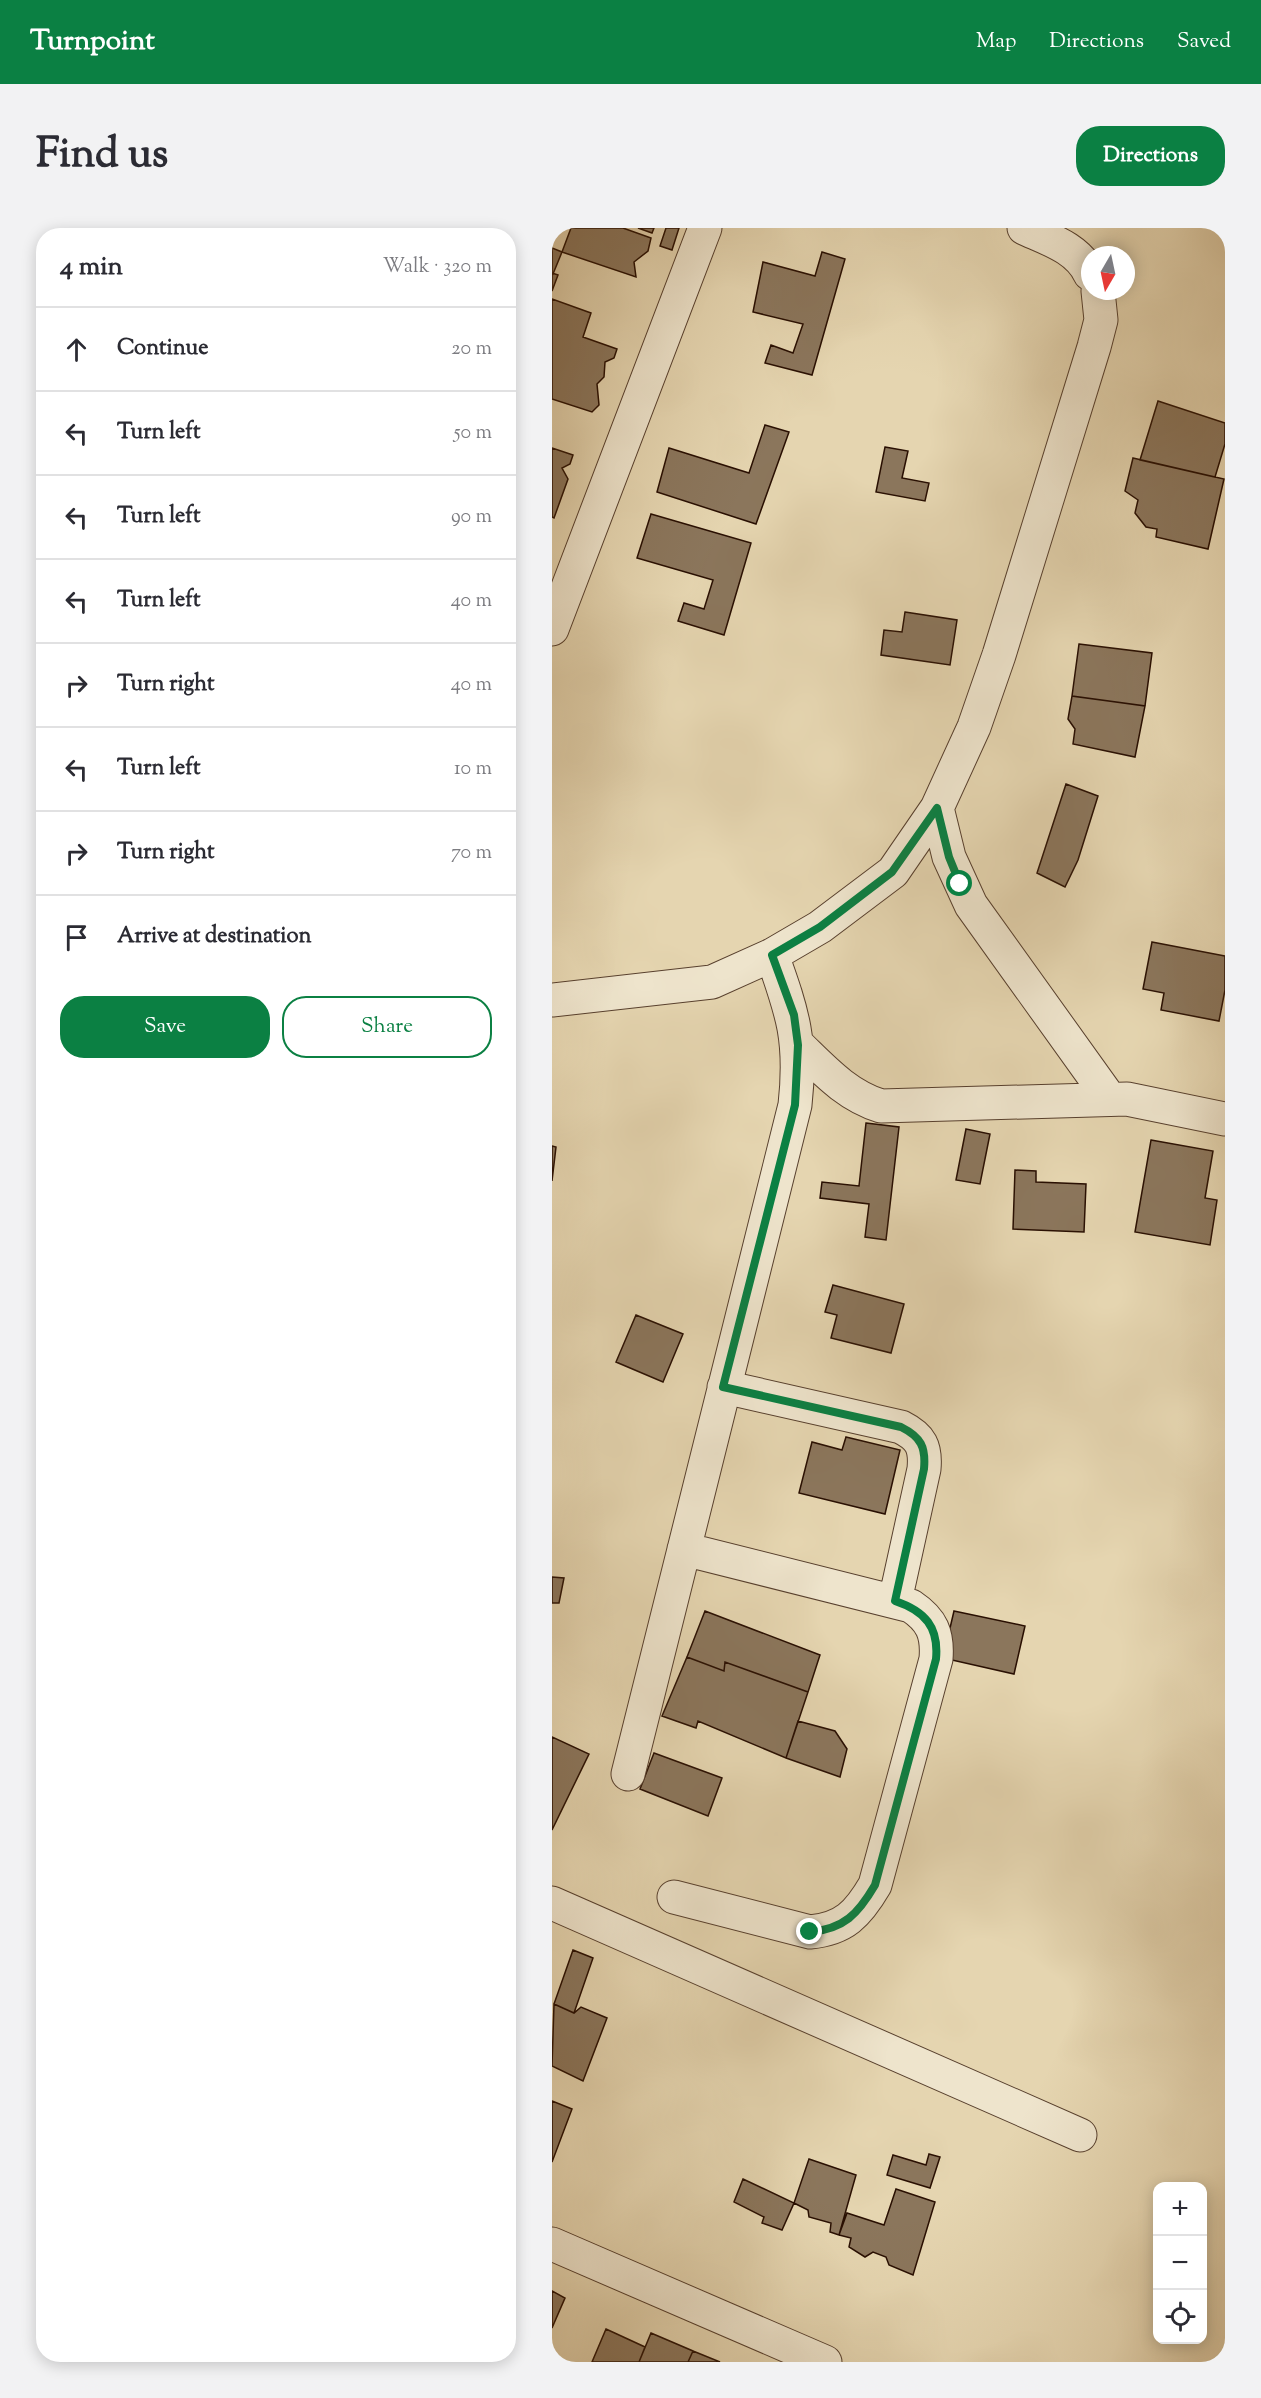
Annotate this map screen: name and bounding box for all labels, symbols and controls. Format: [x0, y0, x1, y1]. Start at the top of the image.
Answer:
text: Turnpoint [30, 22, 155, 62]
text: Map [976, 27, 1016, 57]
text: Directions [1049, 27, 1144, 57]
text: Saved [1177, 27, 1231, 57]
text: Find us [36, 126, 168, 186]
button: Directions [1076, 126, 1225, 186]
north arrow [1081, 246, 1135, 300]
text: 4 min [60, 249, 123, 286]
text: Walk · 320 m [383, 253, 492, 282]
icon: ahead [60, 333, 93, 366]
text: Continue [117, 333, 208, 365]
text: 20 m [451, 335, 492, 364]
icon: left [60, 417, 93, 450]
text: Turn left [117, 417, 200, 449]
text: 50 m [454, 419, 492, 448]
icon: left [60, 501, 93, 534]
text: Turn left [117, 501, 200, 533]
text: 90 m [451, 503, 492, 532]
icon: left [60, 585, 93, 618]
text: Turn left [117, 585, 200, 617]
text: 40 m [451, 587, 492, 616]
icon: right [60, 669, 93, 702]
text: Turn right [117, 669, 214, 701]
text: 40 m [451, 671, 492, 700]
icon: left [60, 753, 93, 786]
text: Turn left [117, 753, 200, 785]
text: 10 m [454, 755, 492, 784]
icon: right [60, 837, 93, 870]
text: Turn right [117, 837, 214, 869]
text: 70 m [451, 839, 492, 868]
route start [946, 870, 972, 896]
icon: arrive [60, 921, 93, 954]
text: Arrive at destination [117, 921, 312, 953]
button: Save [60, 996, 270, 1058]
button: Share [282, 996, 492, 1058]
route end [796, 1918, 822, 1944]
map controls [1153, 2182, 1207, 2344]
button: + [1153, 2182, 1207, 2236]
button: − [1153, 2236, 1207, 2290]
button: locate [1153, 2290, 1207, 2344]

